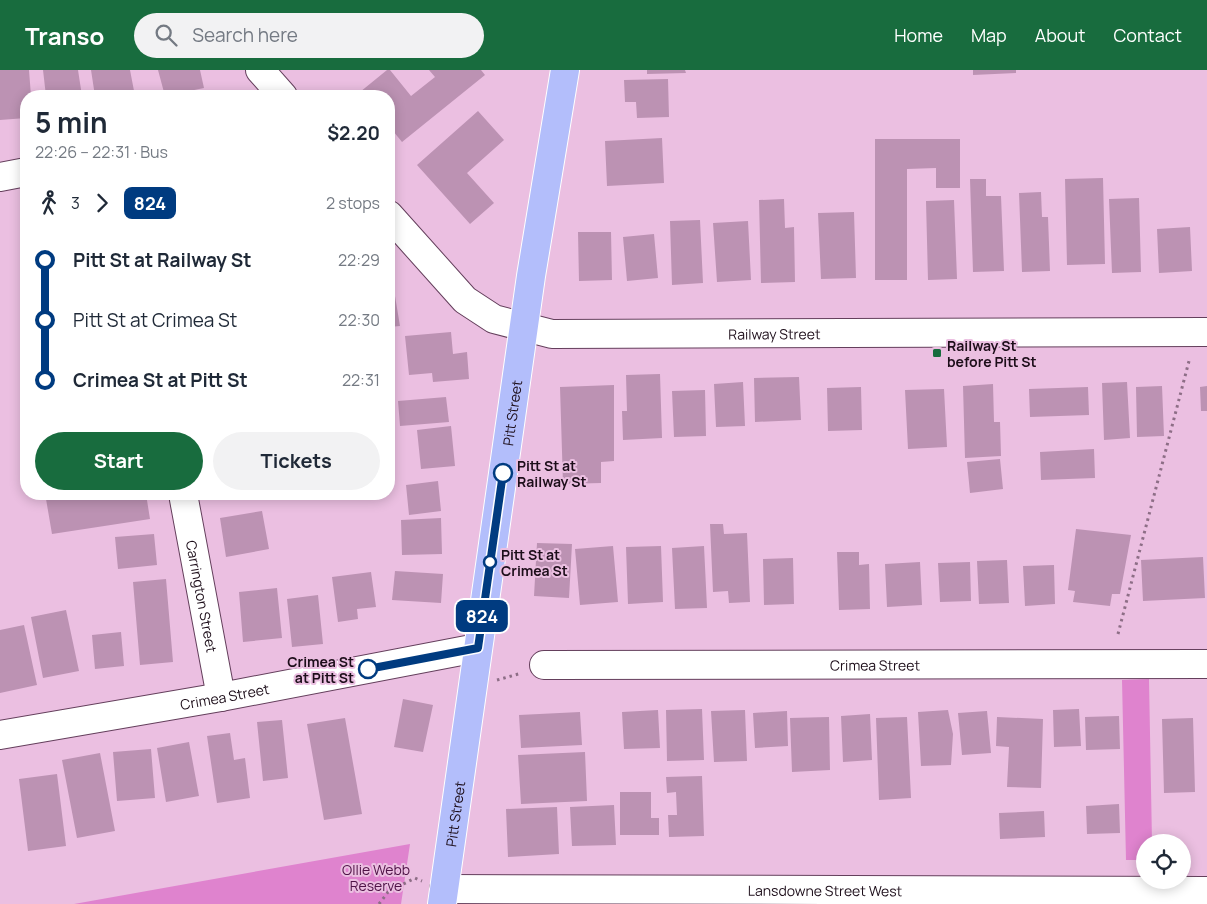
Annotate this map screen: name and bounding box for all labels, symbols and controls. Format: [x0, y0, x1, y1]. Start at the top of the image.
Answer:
search box [134, 13, 484, 58]
text: Transo [25, 19, 104, 52]
icon: search [152, 21, 180, 49]
text: Search here [192, 22, 298, 48]
text: Home [894, 23, 943, 47]
text: Map [971, 23, 1007, 47]
text: About [1035, 23, 1085, 47]
text: Contact [1113, 23, 1182, 47]
text: 5 min [35, 103, 108, 141]
text: $2.20 [327, 120, 380, 146]
text: 22:26 – 22:31 · Bus [35, 141, 168, 163]
icon: walk [35, 189, 63, 217]
icon: forward [88, 189, 116, 217]
text: 824 [134, 191, 166, 215]
text: 3 [71, 192, 80, 214]
text: 2 stops [326, 192, 380, 214]
text: Pitt St at Railway St [73, 247, 251, 273]
text: 22:29 [338, 249, 380, 271]
text: Pitt St at Crimea St [73, 307, 237, 333]
text: 22:30 [338, 309, 380, 331]
street label: Railway Street [728, 324, 821, 343]
place label: Railway St before Pitt St [947, 336, 1037, 371]
marker: Railway St before Pitt St [931, 347, 943, 359]
text: Crimea St at Pitt St [73, 367, 248, 393]
text: 22:31 [342, 369, 380, 391]
street label: Pitt Street [498, 378, 526, 447]
button: Start [35, 432, 203, 490]
button: Tickets [213, 432, 380, 490]
place label: Pitt St at Railway St [517, 456, 587, 491]
marker: Pitt St at Railway St [493, 463, 513, 483]
street label: Carrington Street [182, 539, 222, 654]
place label: Pitt St at Crimea St [501, 545, 568, 580]
marker: Pitt St at Crimea St [483, 555, 497, 569]
line badge: 824 [453, 600, 511, 632]
text: 824 [466, 604, 498, 628]
place label: Crimea St at Pitt St [287, 652, 354, 687]
street label: Crimea Street [830, 655, 920, 674]
marker: Crimea St at Pitt St [358, 659, 378, 679]
street label: Crimea Street [179, 678, 271, 713]
street label: Pitt Street [441, 779, 469, 848]
map controls [1136, 834, 1191, 889]
button: locate [1136, 834, 1191, 889]
park label: Ollie Webb Reserve [342, 860, 410, 895]
street label: Lansdowne Street West [748, 880, 903, 900]

